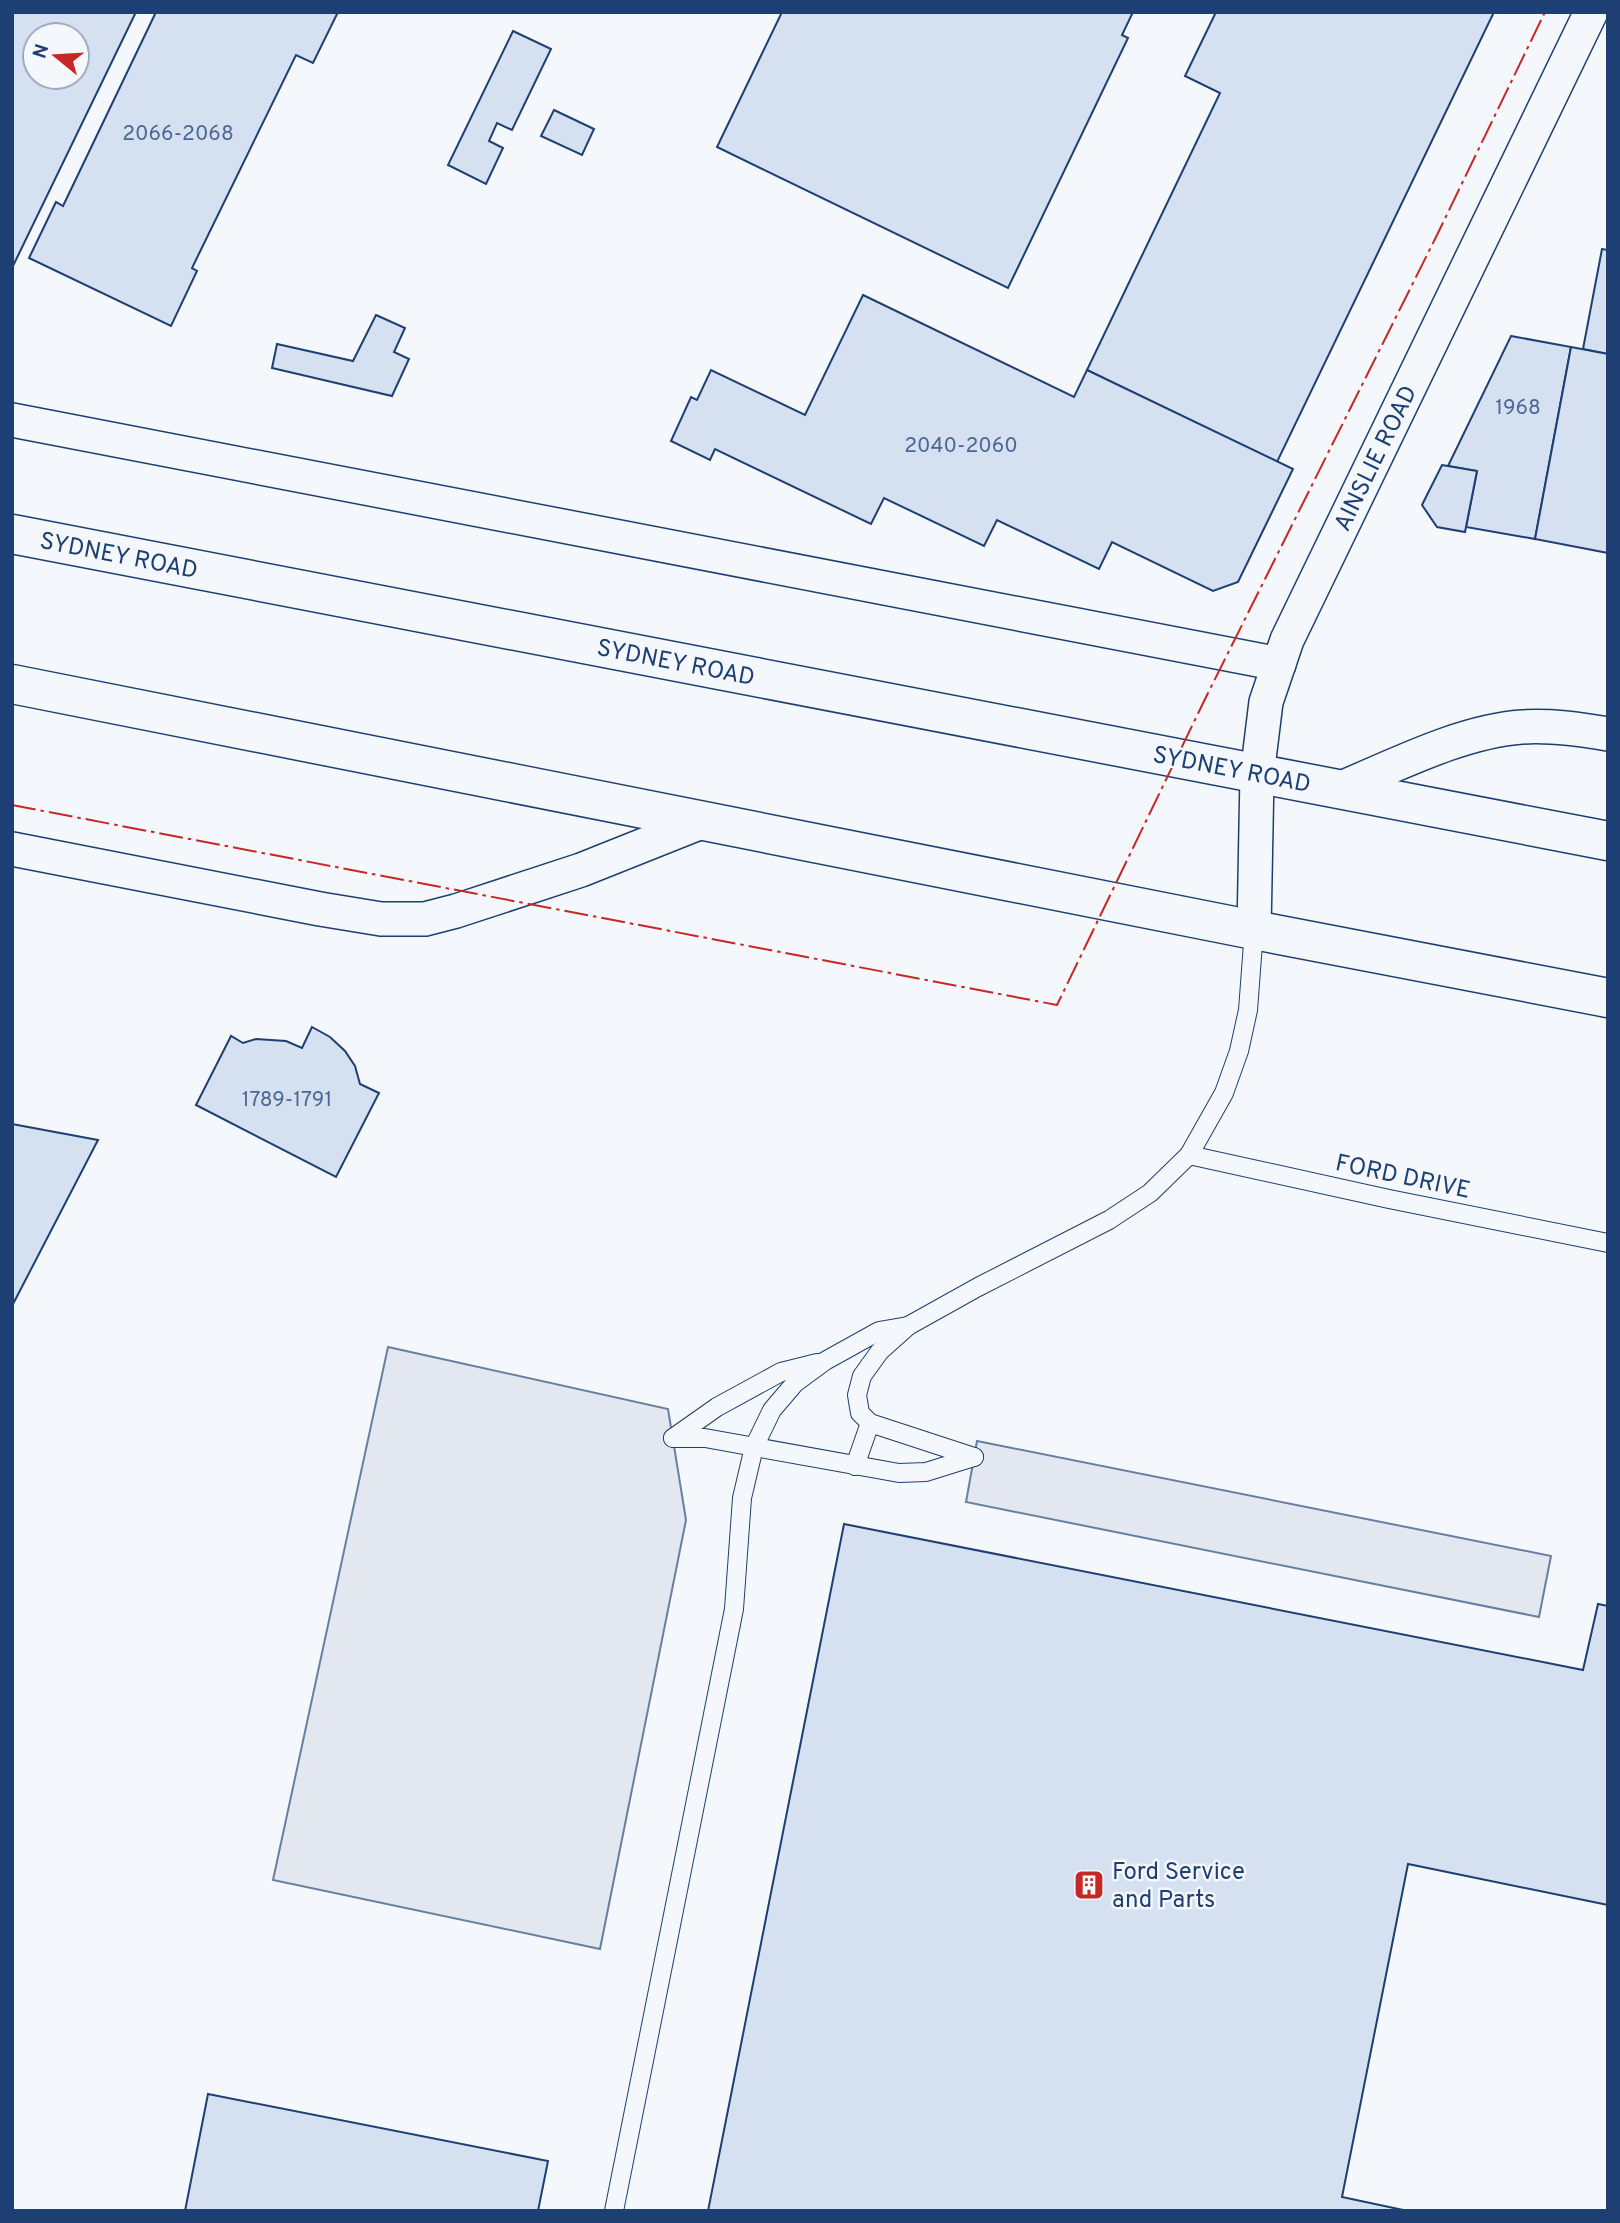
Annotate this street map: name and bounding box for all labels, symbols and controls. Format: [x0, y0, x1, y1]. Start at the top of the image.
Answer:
north arrow [21, 21, 91, 91]
text: N [28, 41, 55, 62]
house number: 2066-2068 [122, 121, 234, 148]
street label: AINSLIE ROAD [1329, 381, 1425, 537]
house number: 1968 [1495, 395, 1541, 422]
house number: 2040-2060 [904, 433, 1018, 460]
street label: SYDNEY ROAD [37, 527, 200, 587]
street label: SYDNEY ROAD [594, 634, 757, 694]
street label: SYDNEY ROAD [1150, 741, 1313, 801]
house number: 1789-1791 [242, 1087, 332, 1114]
street label: FORD DRIVE [1332, 1149, 1473, 1207]
place label: Ford Service and Parts [1112, 1858, 1245, 1916]
building icon: Ford Service and Parts [1072, 1868, 1106, 1902]

